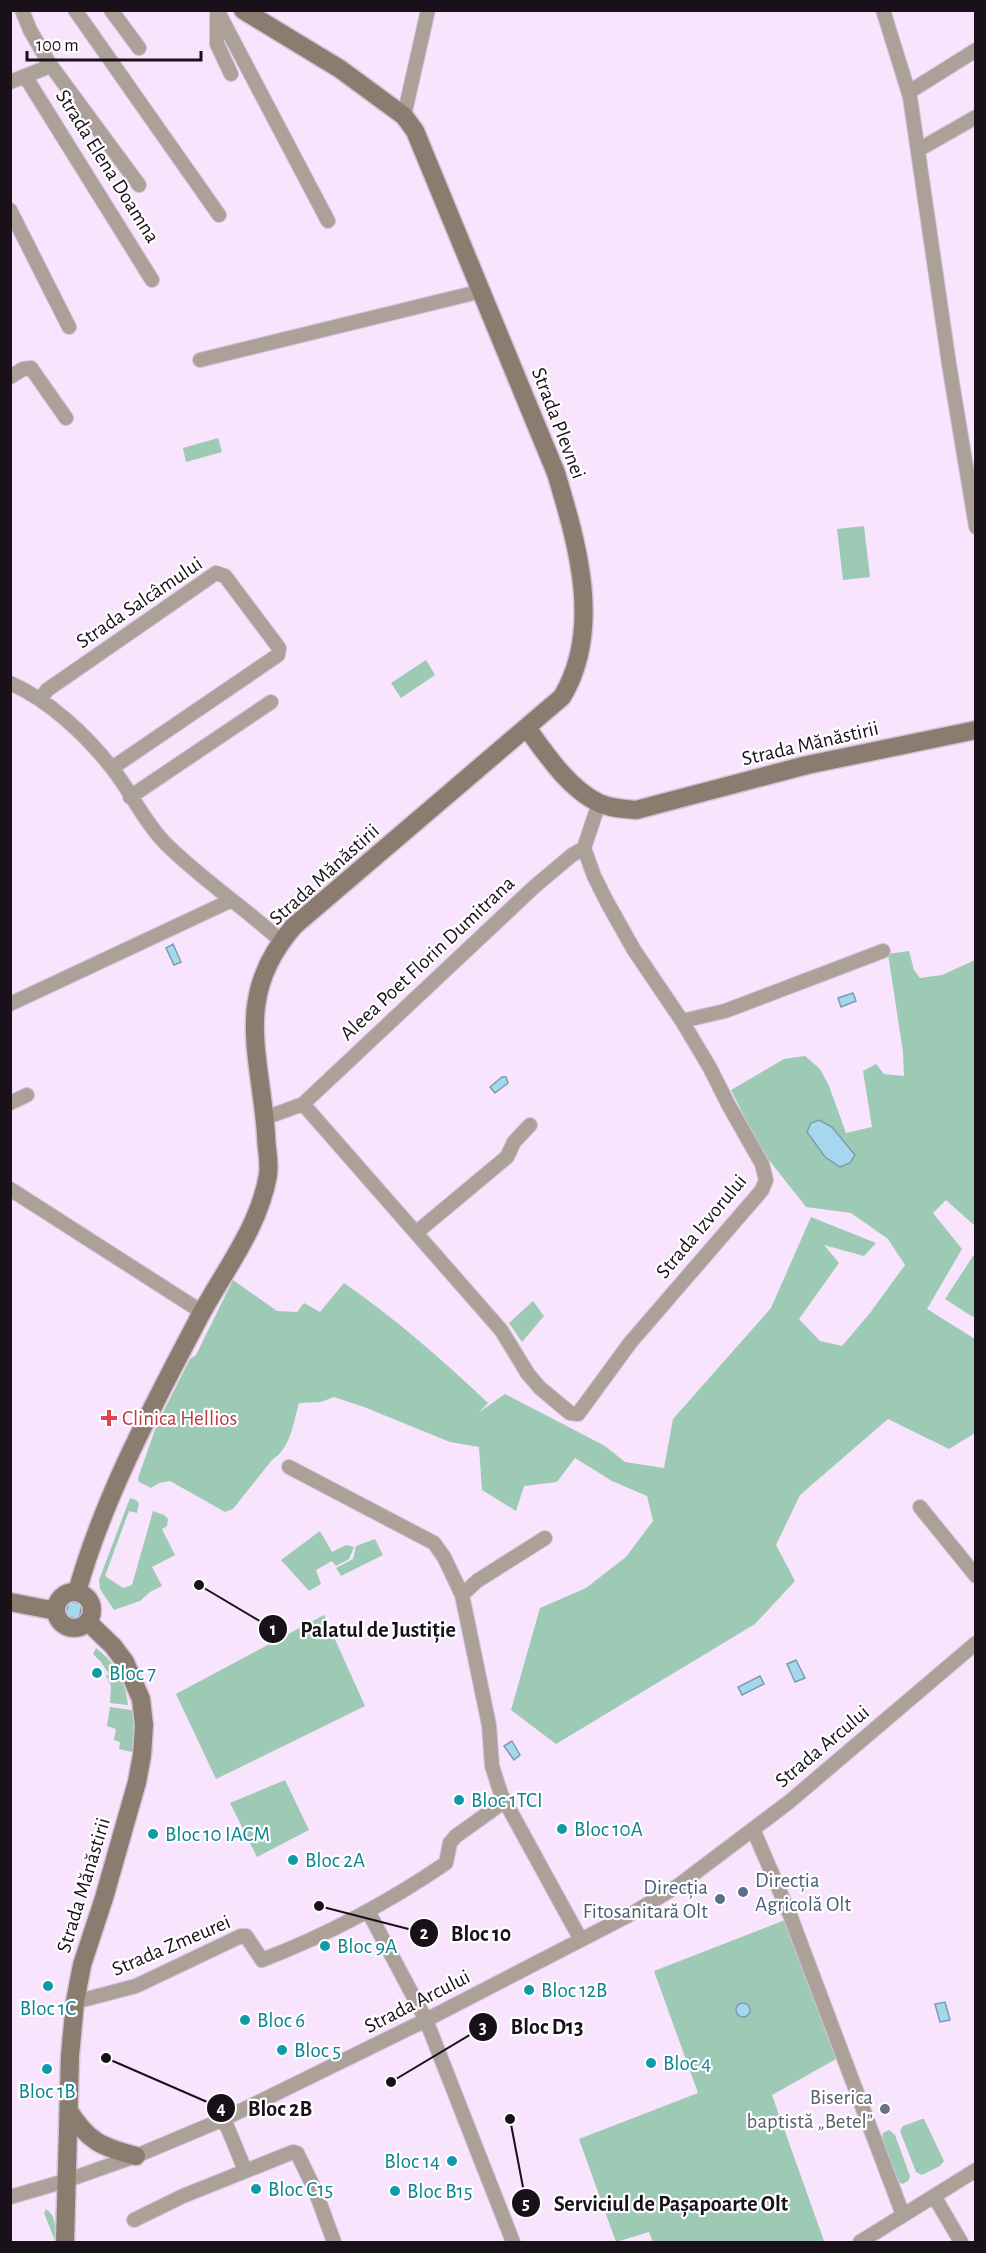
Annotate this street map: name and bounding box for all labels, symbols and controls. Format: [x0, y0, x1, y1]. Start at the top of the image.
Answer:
scale bar [27, 24, 201, 62]
text: 100 m [36, 37, 79, 55]
street label: Strada Elena Doamna [52, 86, 163, 247]
street label: Strada Plevnei [528, 365, 589, 482]
street label: Strada Salcâmului [72, 553, 206, 652]
street label: Strada Mănăstirii [740, 718, 881, 769]
street label: Strada Mănăstirii [265, 820, 383, 929]
street label: Aleea Poet Florin Dumitrana [336, 872, 519, 1044]
street label: Strada Izvorului [652, 1170, 751, 1282]
place label: Clinica Hellios [122, 1408, 237, 1429]
marker: Clinica Hellios [100, 1409, 118, 1427]
callout: Palatul de Justiție [258, 1609, 468, 1649]
text: Palatul de Justiție [300, 1619, 456, 1643]
text: 1 [270, 1621, 276, 1639]
place label: Bloc 7 [109, 1663, 156, 1684]
marker: Bloc 7 [90, 1666, 104, 1680]
street label: Strada Arcului [771, 1701, 873, 1792]
place label: Bloc 1TCI [471, 1790, 543, 1811]
marker: Bloc 1TCI [452, 1793, 466, 1807]
street label: Strada Mănăstirii [53, 1815, 114, 1955]
place label: Bloc 10A [574, 1819, 643, 1840]
marker: Bloc 10A [555, 1822, 569, 1836]
place label: Bloc 10 IACM [165, 1824, 270, 1845]
marker: Bloc 10 IACM [146, 1827, 160, 1841]
place label: Bloc 2A [305, 1850, 365, 1871]
marker: Bloc 2A [286, 1853, 300, 1867]
place label: Direcția Agricolă Olt [755, 1870, 852, 1915]
place label: Direcția Fitosanitară Olt [583, 1877, 708, 1922]
marker: Direcția Agricolă Olt [736, 1885, 750, 1899]
marker: Direcția Fitosanitară Olt [713, 1892, 727, 1906]
street label: Strada Zmeurei [109, 1911, 234, 1980]
callout: Bloc 10 [409, 1913, 524, 1953]
text: Bloc 10 [451, 1923, 511, 1945]
text: 2 [420, 1925, 429, 1943]
place label: Bloc 9A [337, 1936, 397, 1957]
marker: Bloc 9A [318, 1939, 332, 1953]
street label: Strada Arcului [361, 1966, 473, 2037]
marker: Bloc 1C [41, 1979, 55, 1993]
place label: Bloc 12B [541, 1980, 607, 2001]
marker: Bloc 12B [522, 1983, 536, 1997]
place label: Bloc 1C [20, 1998, 76, 2019]
callout: Bloc D13 [468, 2007, 595, 2047]
place label: Bloc 6 [257, 2010, 305, 2031]
marker: Bloc 6 [238, 2013, 252, 2027]
text: Bloc D13 [511, 2016, 584, 2038]
text: 3 [479, 2019, 487, 2037]
place label: Bloc 5 [294, 2040, 341, 2061]
marker: Bloc 5 [275, 2043, 289, 2057]
place label: Bloc 4 [663, 2053, 711, 2074]
marker: Bloc 4 [644, 2056, 658, 2070]
marker: Bloc 1B [40, 2062, 54, 2076]
place label: Bloc 1B [19, 2081, 75, 2102]
place label: Biserica baptistă „Betel” [747, 2087, 873, 2132]
callout: Bloc 2B [206, 2088, 324, 2128]
text: Bloc 2B [248, 2098, 312, 2120]
text: 4 [216, 2100, 226, 2118]
marker: Biserica baptistă „Betel” [878, 2102, 892, 2116]
place label: Bloc 14 [384, 2151, 440, 2172]
marker: Bloc 14 [445, 2154, 459, 2168]
place label: Bloc C15 [268, 2179, 333, 2200]
place label: Bloc B15 [407, 2181, 473, 2202]
marker: Bloc C15 [249, 2182, 263, 2196]
callout: Serviciul de Pașapoarte Olt [511, 2183, 800, 2223]
marker: Bloc B15 [388, 2184, 402, 2198]
text: Serviciul de Pașapoarte Olt [554, 2193, 789, 2218]
text: 5 [522, 2195, 530, 2213]

